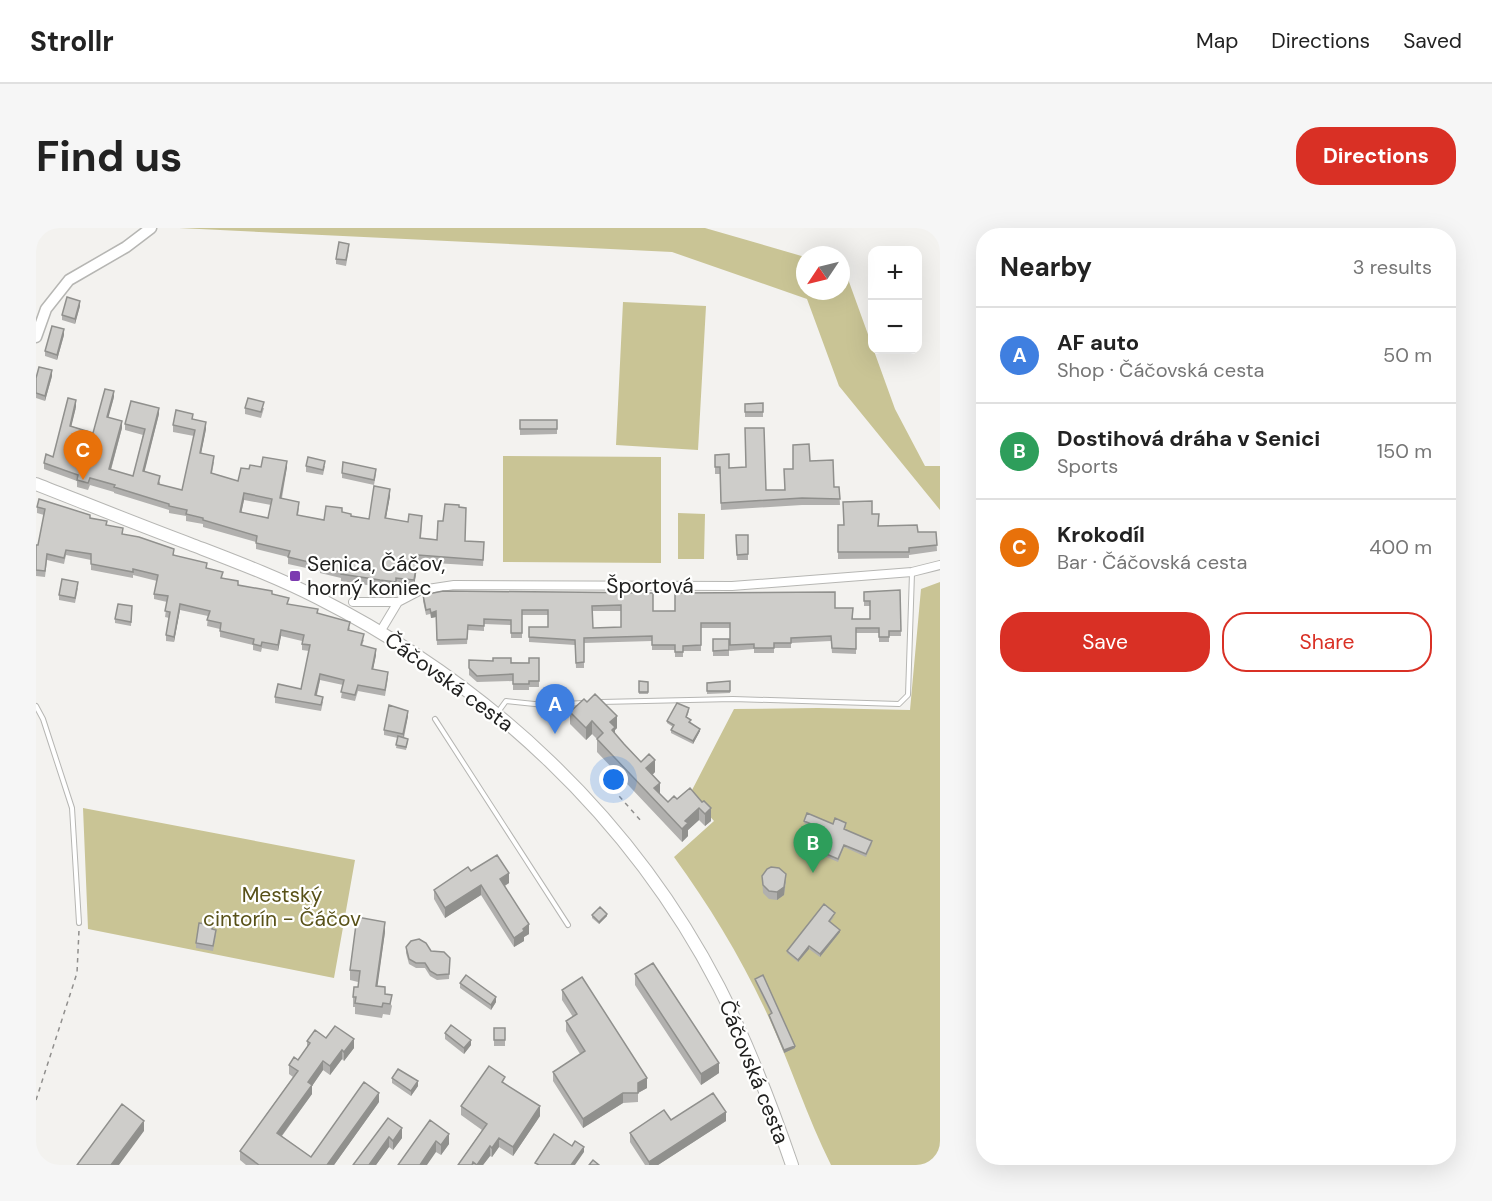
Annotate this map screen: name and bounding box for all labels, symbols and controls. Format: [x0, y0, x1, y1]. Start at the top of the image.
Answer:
text: Strollr [30, 23, 114, 60]
text: Map [1196, 27, 1238, 55]
text: Directions [1271, 27, 1370, 55]
text: Saved [1403, 27, 1462, 55]
button: Directions [1296, 127, 1456, 185]
text: Find us [36, 129, 182, 184]
north arrow [796, 246, 850, 300]
map controls [868, 246, 922, 354]
button: + [868, 246, 922, 300]
text: Nearby [1000, 250, 1092, 284]
text: 3 results [1353, 254, 1432, 280]
button: − [868, 300, 922, 354]
text: AF auto [1057, 328, 1139, 357]
text: A [1012, 342, 1027, 368]
text: 50 m [1383, 342, 1432, 368]
text: Shop · Čáčovská cesta [1057, 357, 1264, 383]
text: Dostihová dráha v Senici [1057, 424, 1320, 453]
pin: C [64, 430, 102, 480]
text: B [1013, 438, 1026, 464]
text: 150 m [1377, 438, 1432, 464]
text: Sports [1057, 453, 1118, 479]
text: Krokodíl [1057, 520, 1145, 549]
text: C [1012, 534, 1027, 560]
text: 400 m [1369, 534, 1432, 560]
text: Bar · Čáčovská cesta [1057, 549, 1247, 575]
place label: Senica, Čáčov, horný koniec [307, 550, 445, 602]
marker: Senica, Čáčov, horný koniec [288, 569, 302, 583]
street label: Športová [606, 572, 694, 600]
button: Save [1000, 612, 1210, 672]
button: Share [1222, 612, 1432, 672]
street label: Čáčovská cesta [379, 626, 519, 738]
pin: A [536, 684, 574, 734]
your location [599, 765, 628, 794]
pin: B [794, 824, 832, 873]
park label: Mestský cintorín - Čáčov [203, 881, 361, 933]
street label: Čáčovská cesta [712, 996, 796, 1148]

